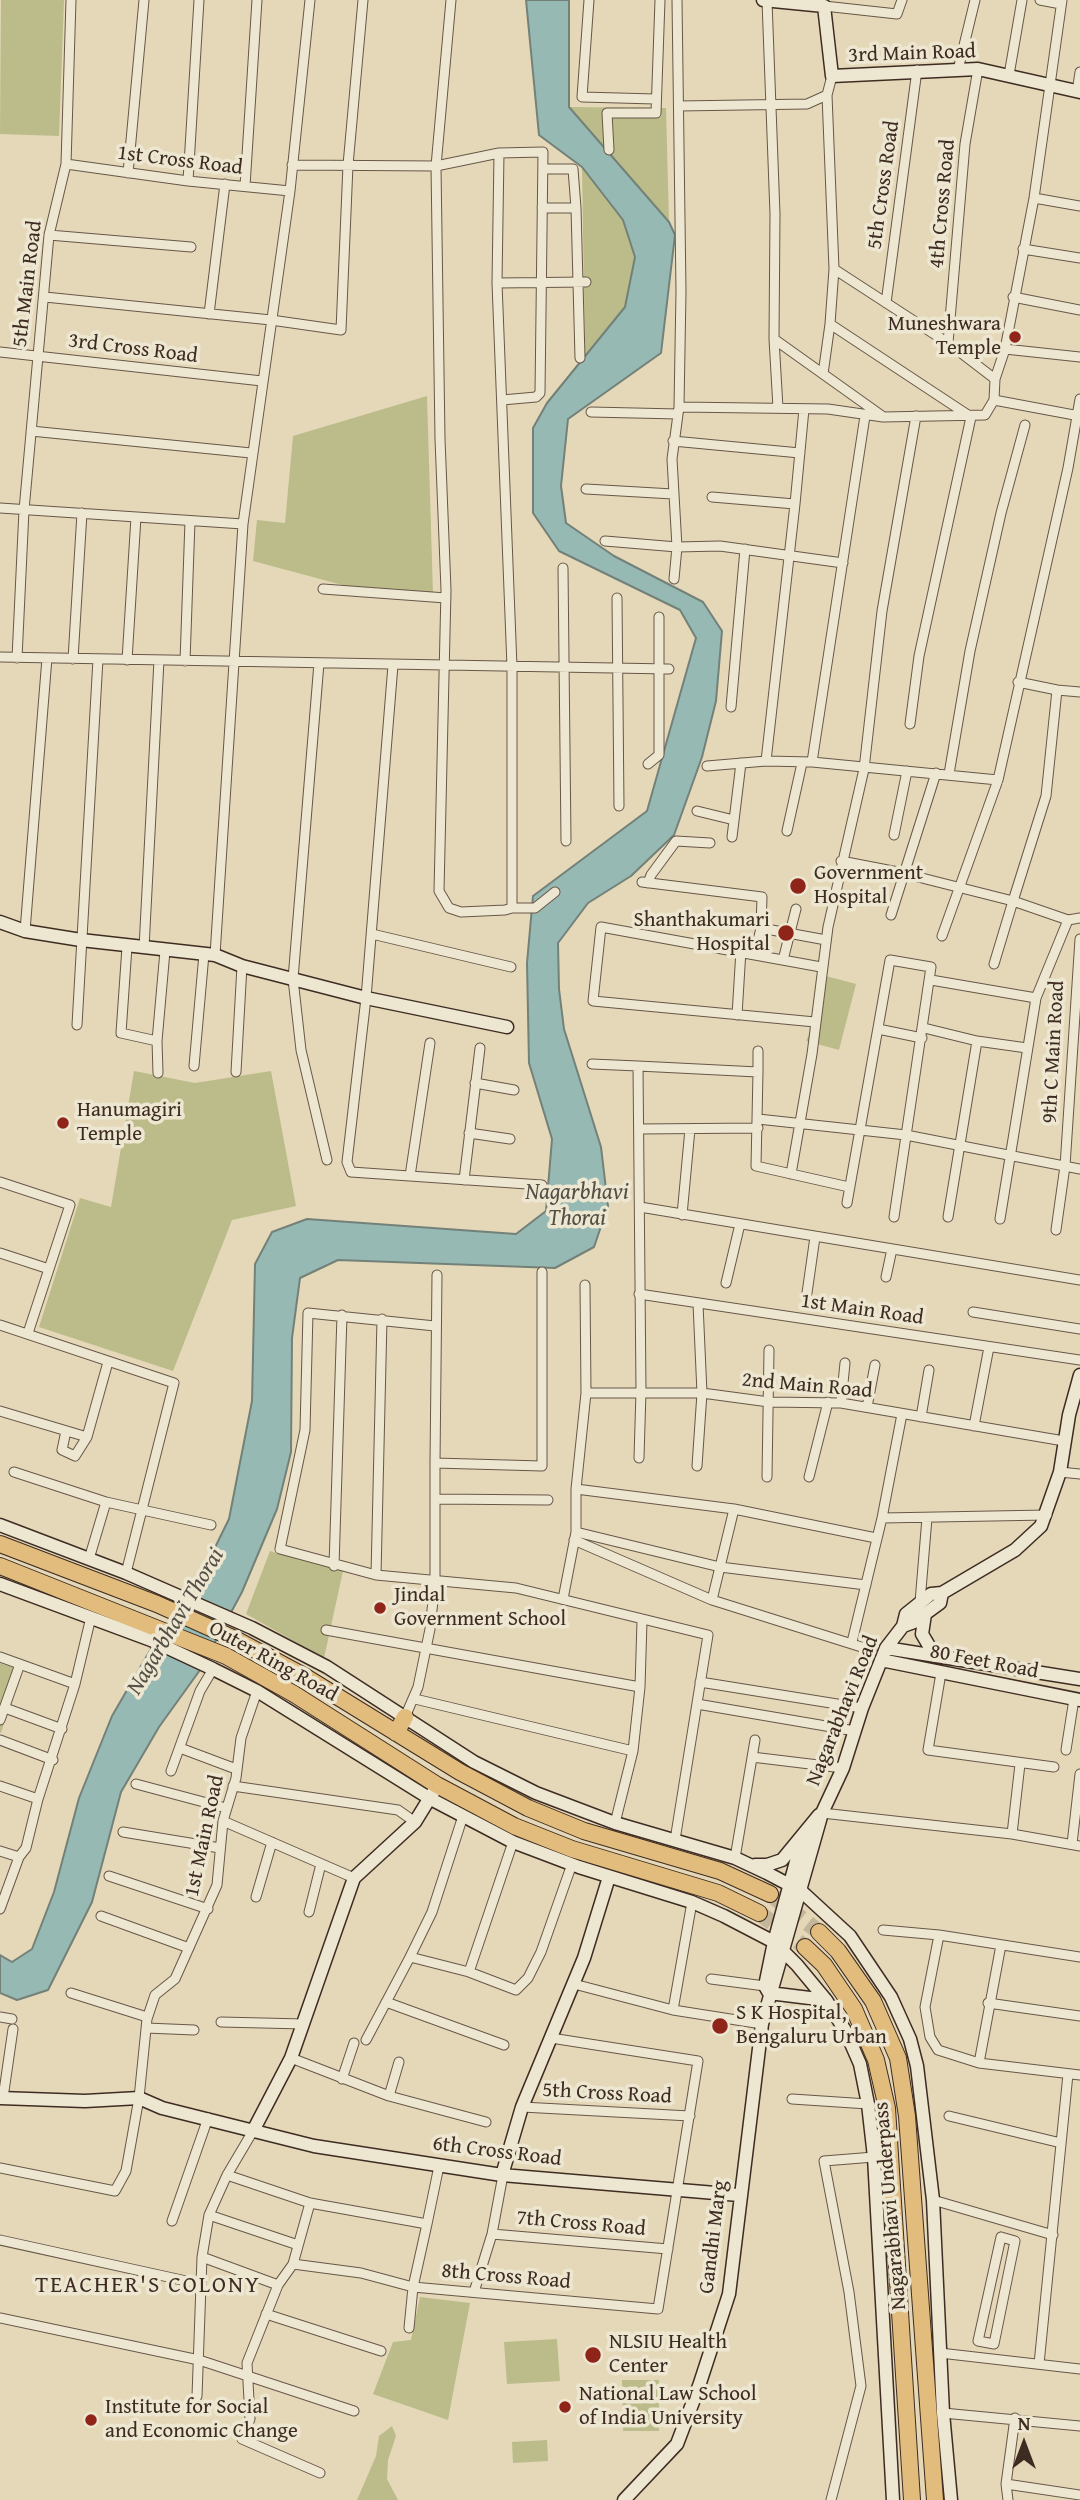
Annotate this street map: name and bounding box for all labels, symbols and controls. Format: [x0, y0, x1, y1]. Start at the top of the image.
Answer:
street label: 3rd Main Road [848, 39, 976, 69]
street label: 5th Cross Road [863, 119, 905, 251]
street label: 4th Cross Road [925, 138, 961, 270]
street label: 1st Cross Road [116, 141, 244, 181]
street label: 5th Main Road [8, 219, 48, 349]
place label: Muneshwara Temple [888, 312, 1001, 362]
street label: 3rd Cross Road [67, 329, 199, 369]
marker: Muneshwara Temple [1007, 329, 1023, 345]
place label: Government Hospital [814, 861, 923, 911]
marker: Government Hospital [788, 876, 808, 896]
place label: Shanthakumari Hospital [633, 908, 770, 958]
marker: Shanthakumari Hospital [776, 923, 796, 943]
street label: 9th C Main Road [1038, 980, 1070, 1124]
place label: Hanumagiri Temple [77, 1098, 182, 1148]
marker: Hanumagiri Temple [55, 1115, 71, 1131]
water label: Nagarbhavi Thorai [525, 1179, 629, 1233]
street label: 1st Main Road [799, 1289, 925, 1331]
street label: 2nd Main Road [741, 1368, 873, 1404]
water label: Nagarbhavi Thorai [121, 1544, 231, 1700]
place label: Jindal Government School [394, 1583, 566, 1633]
marker: Jindal Government School [372, 1600, 388, 1616]
street label: Outer Ring Road [204, 1616, 342, 1708]
street label: Nagarabhavi Road [801, 1632, 885, 1790]
street label: 80 Feet Road [928, 1639, 1040, 1685]
street label: 1st Main Road [180, 1773, 230, 1899]
place label: S K Hospital, Bengaluru Urban [736, 2001, 887, 2051]
marker: S K Hospital, Bengaluru Urban [710, 2016, 730, 2036]
street label: 5th Cross Road [542, 2078, 672, 2110]
street label: Nagarabhavi Underpass [869, 2101, 913, 2311]
street label: 6th Cross Road [431, 2132, 563, 2172]
street label: Gandhi Marg [695, 2179, 733, 2295]
street label: 7th Cross Road [515, 2206, 647, 2242]
street label: 8th Cross Road [440, 2259, 572, 2295]
district label: TEACHER'S COLONY [37, 2272, 259, 2300]
place label: NLSIU Health Center [609, 2330, 727, 2380]
marker: NLSIU Health Center [583, 2345, 603, 2365]
place label: National Law School of India University [579, 2382, 757, 2432]
place label: Institute for Social and Economic Change [105, 2395, 298, 2445]
marker: National Law School of India University [557, 2399, 573, 2415]
north arrow [989, 2409, 1059, 2479]
text: N [1018, 2409, 1030, 2437]
marker: Institute for Social and Economic Change [83, 2412, 99, 2428]

